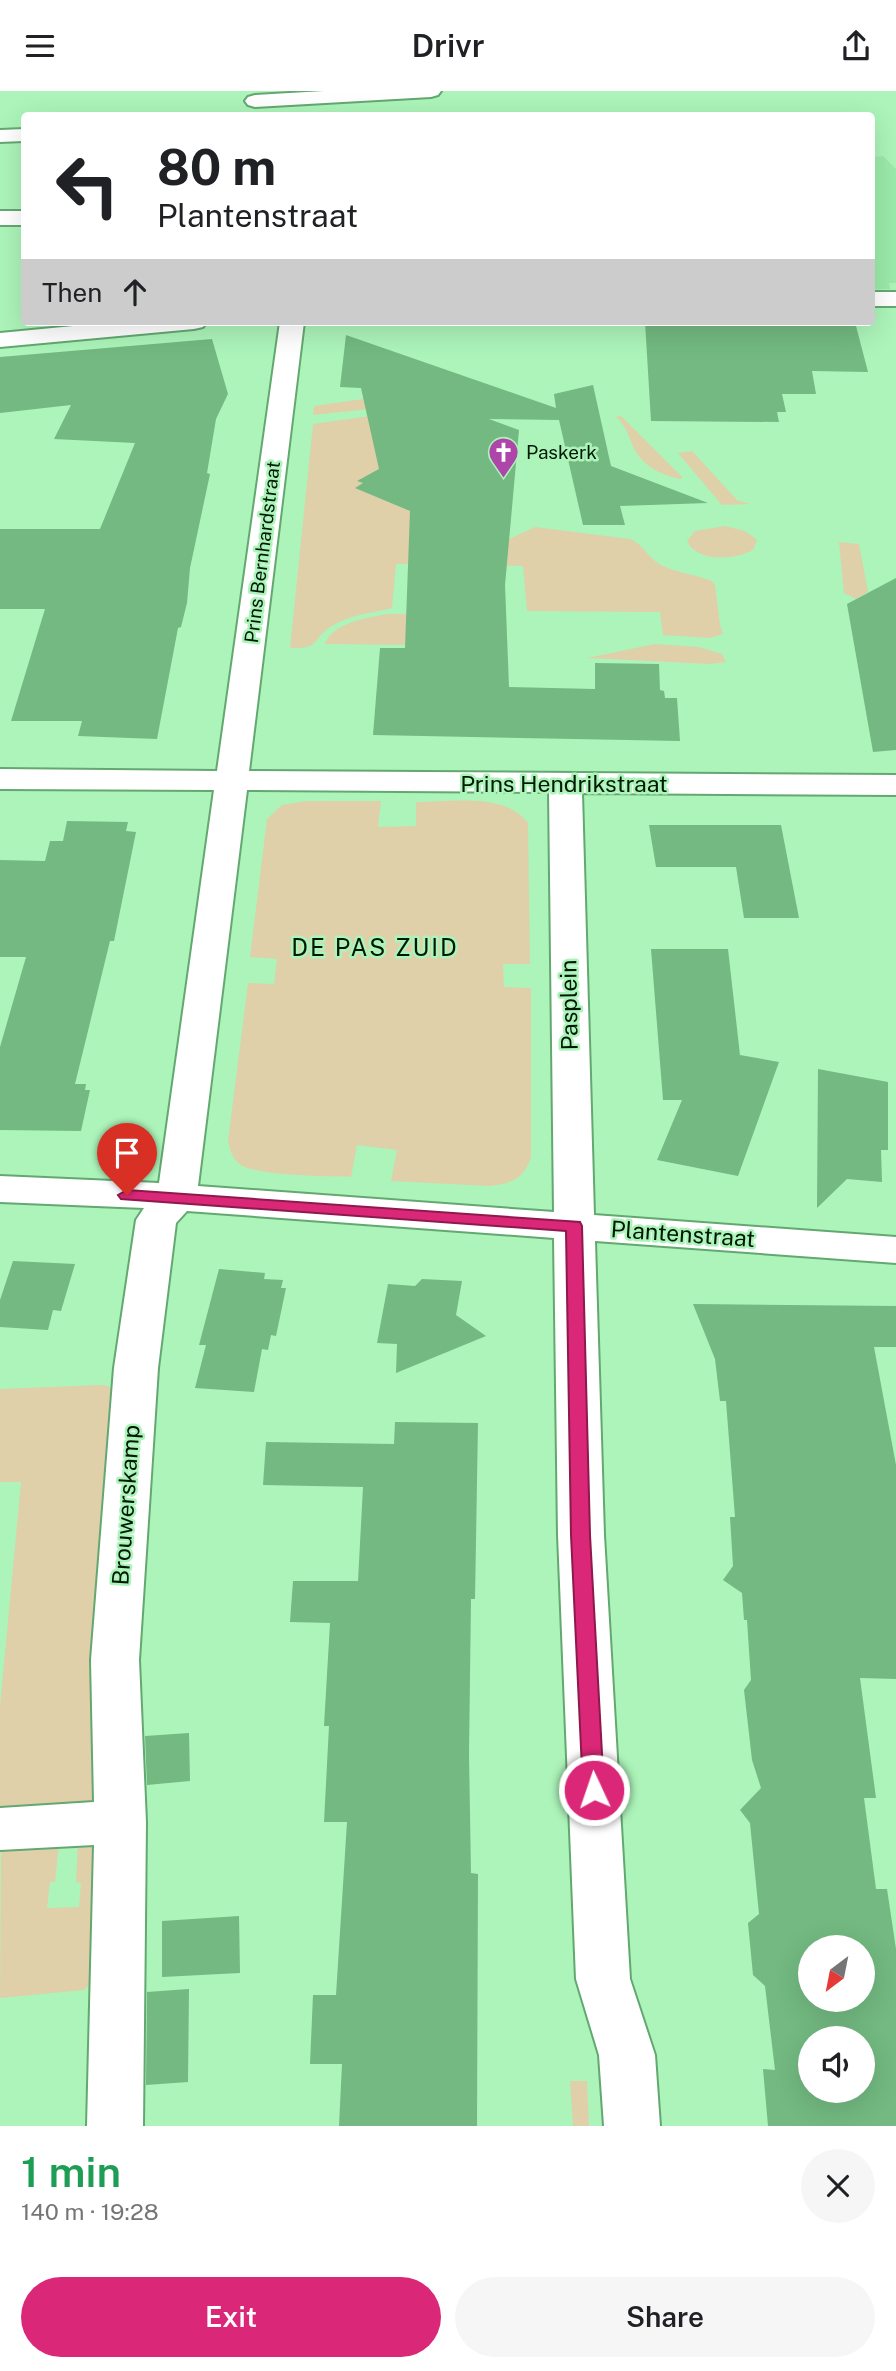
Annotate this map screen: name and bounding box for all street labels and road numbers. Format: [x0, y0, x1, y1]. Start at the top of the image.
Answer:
street label: Prins Bernhardstraat [240, 460, 284, 644]
street label: Prins Hendrikstraat [460, 770, 668, 797]
street label: Pasplein [554, 959, 583, 1051]
street label: Plantenstraat [610, 1215, 756, 1252]
street label: Brouwerskamp [106, 1424, 145, 1586]

